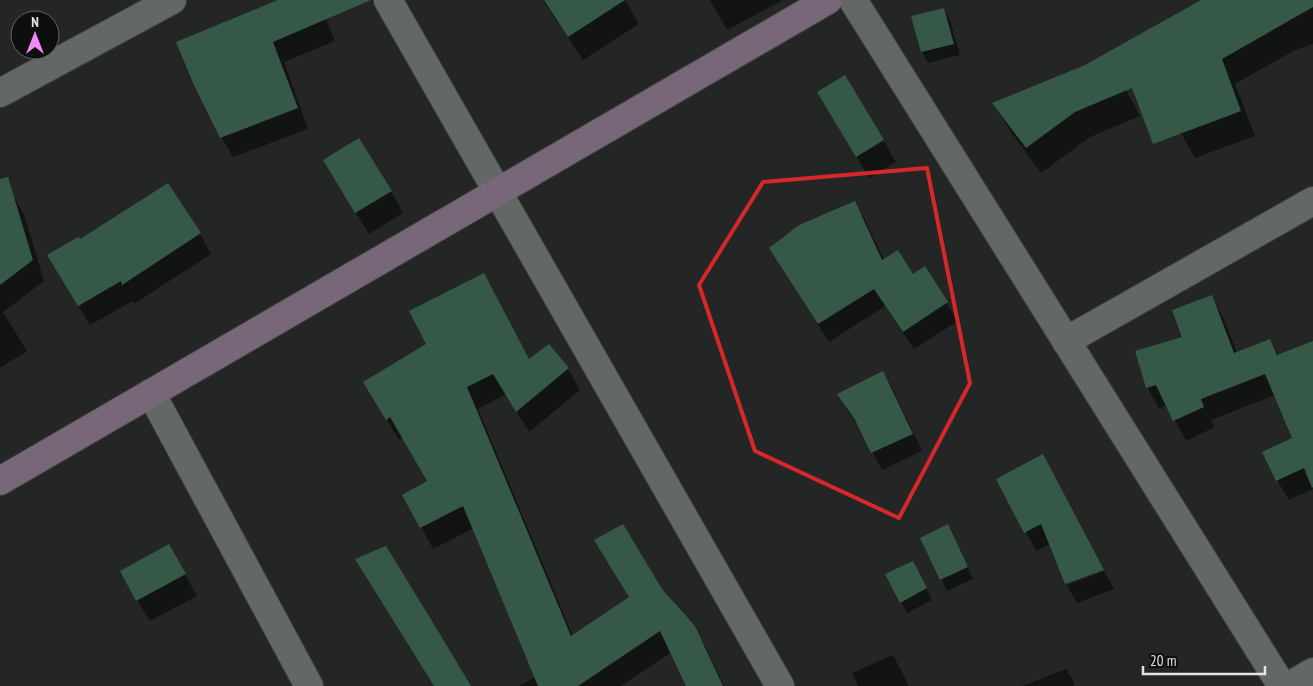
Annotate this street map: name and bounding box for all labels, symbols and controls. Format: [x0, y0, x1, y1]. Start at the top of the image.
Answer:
north arrow [10, 10, 60, 60]
text: N [31, 13, 39, 31]
scale bar [1143, 644, 1266, 676]
text: 20 m [1150, 651, 1176, 670]

